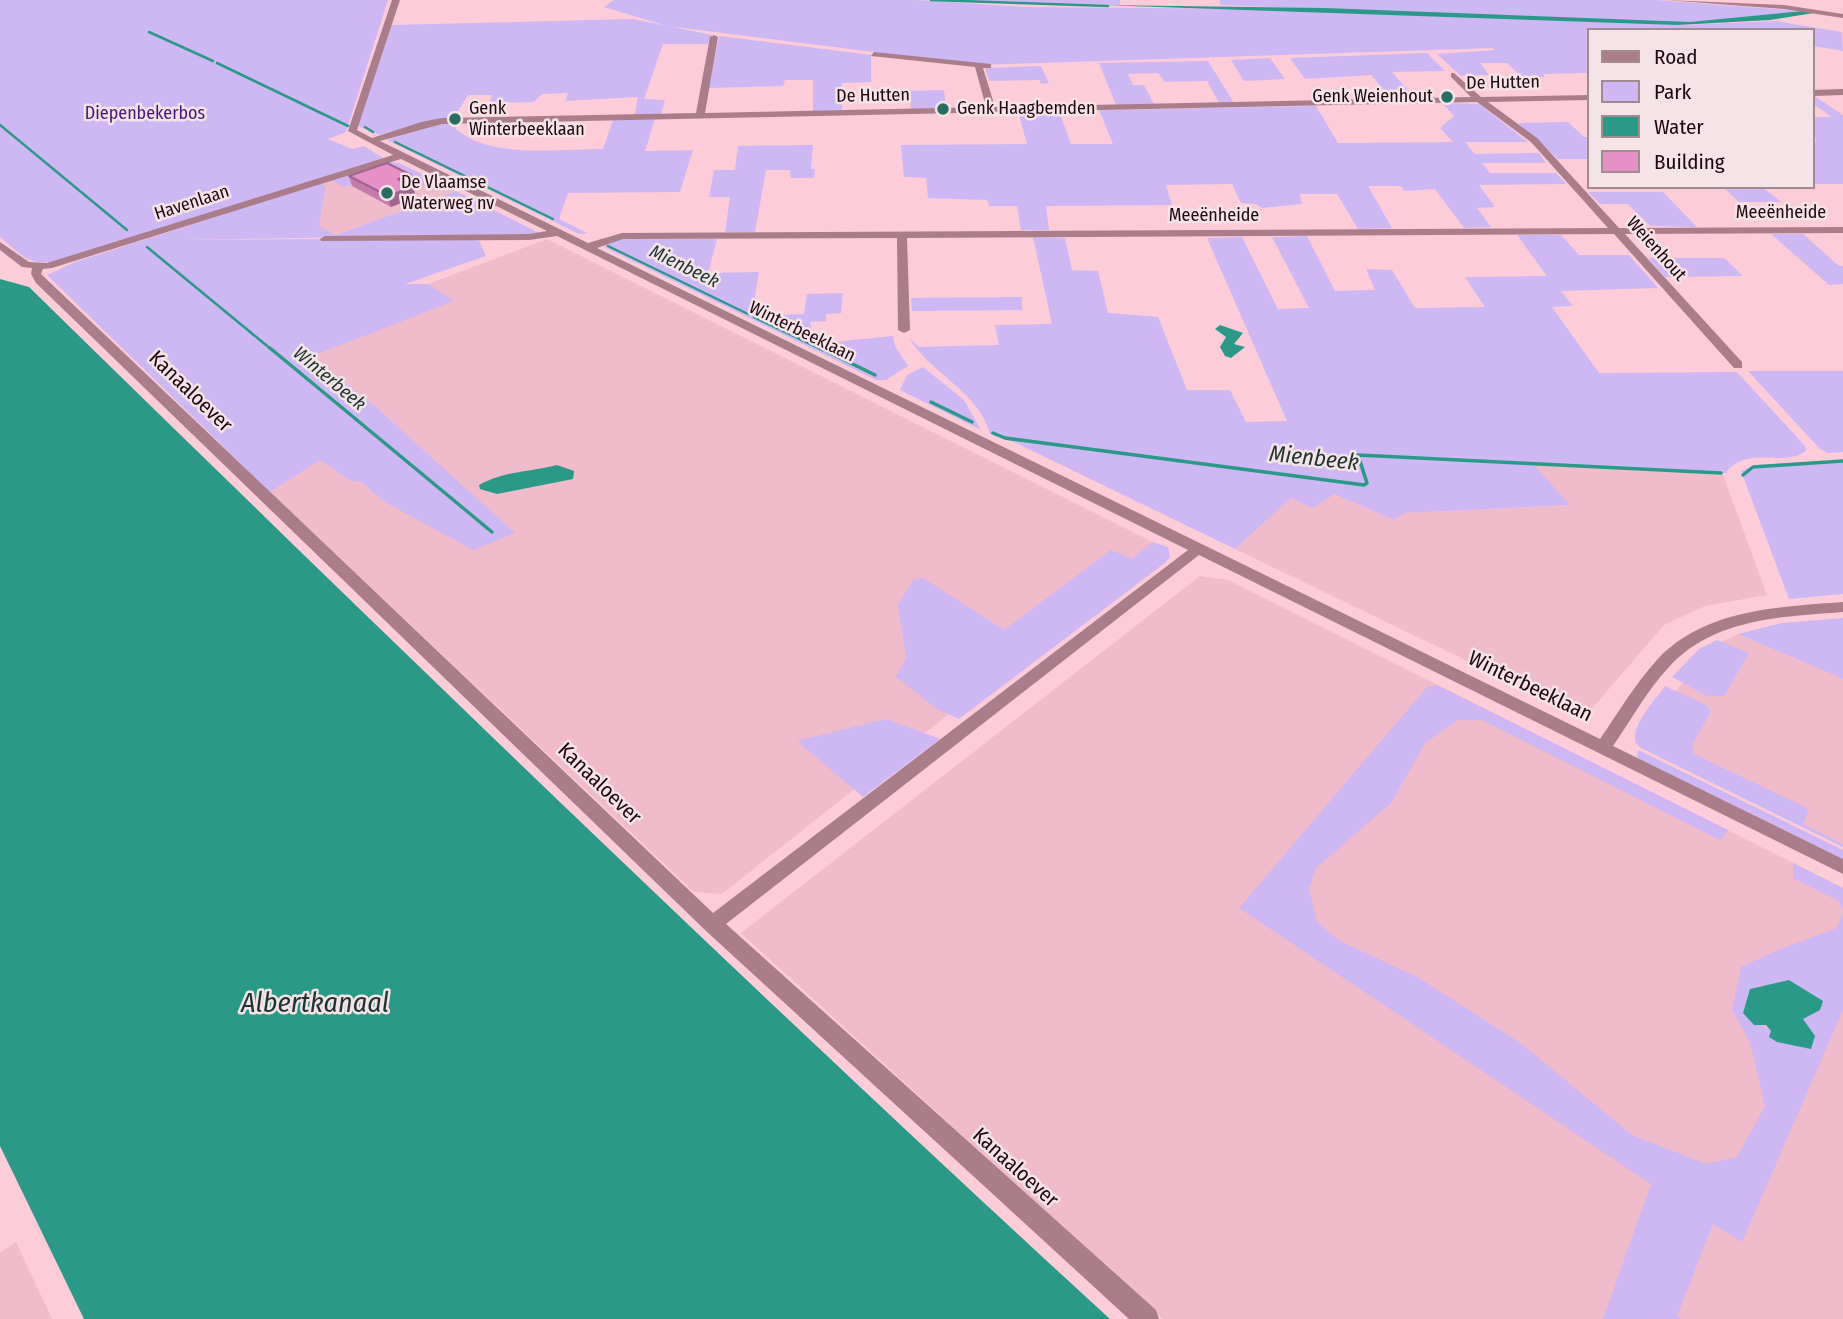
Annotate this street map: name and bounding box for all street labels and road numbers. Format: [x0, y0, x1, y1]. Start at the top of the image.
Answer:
street label: De Hutten [1466, 72, 1540, 94]
street label: De Hutten [836, 85, 910, 107]
street label: Havenlaan [152, 181, 232, 225]
street label: Meeënheide [1736, 202, 1826, 224]
street label: Meeënheide [1169, 205, 1259, 227]
street label: Weienhout [1621, 212, 1691, 286]
street label: Winterbeeklaan [745, 297, 859, 367]
street label: Kanaaloever [143, 346, 237, 438]
street label: Winterbeeklaan [1464, 646, 1596, 728]
street label: Kanaaloever [552, 738, 646, 830]
street label: Kanaaloever [967, 1123, 1063, 1213]

